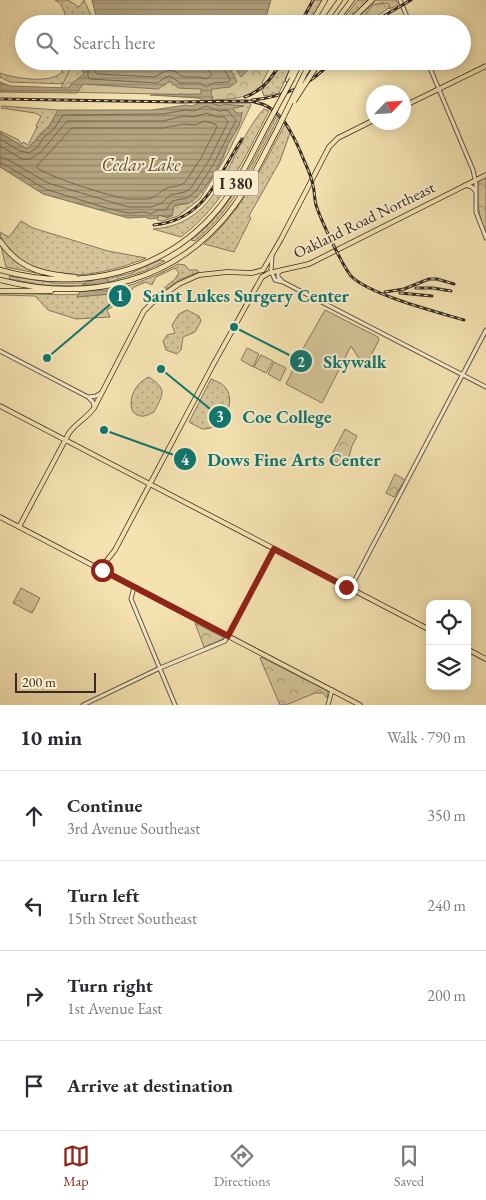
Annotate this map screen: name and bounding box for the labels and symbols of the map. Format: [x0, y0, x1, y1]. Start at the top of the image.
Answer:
north arrow [366, 85, 411, 130]
water label: Cedar Lake [102, 153, 181, 176]
road number: I 380 [214, 170, 258, 196]
street label: Oakland Road Northeast [290, 177, 438, 263]
callout: Saint Lukes Surgery Center [108, 279, 359, 312]
text: Saint Lukes Surgery Center [143, 284, 350, 307]
text: 1 [116, 286, 124, 305]
callout: Skywalk [289, 345, 397, 378]
text: Skywalk [323, 350, 388, 373]
text: 2 [297, 352, 305, 371]
callout: Coe College [207, 401, 341, 434]
text: Coe College [243, 405, 332, 428]
text: 3 [216, 407, 224, 426]
callout: Dows Fine Arts Center [172, 443, 391, 476]
text: Dows Fine Arts Center [207, 448, 381, 471]
text: 4 [181, 450, 190, 469]
route start [91, 559, 114, 582]
route end [335, 576, 358, 599]
scale bar [15, 670, 96, 693]

